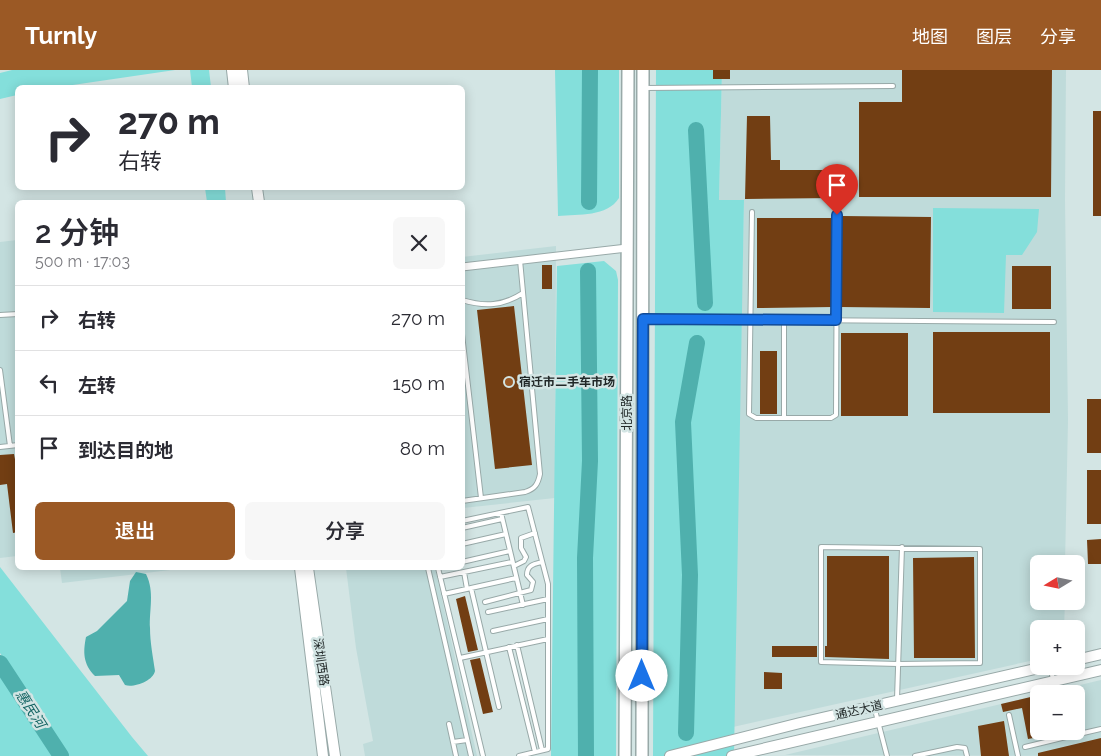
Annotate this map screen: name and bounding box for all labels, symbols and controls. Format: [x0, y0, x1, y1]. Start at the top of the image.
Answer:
text: Turnly [25, 21, 97, 50]
text: 地图 [912, 26, 948, 47]
text: 图层 [976, 26, 1012, 47]
text: 分享 [1040, 26, 1076, 47]
text: 270 m [118, 101, 220, 142]
icon: right [35, 105, 100, 170]
text: 右转 [118, 148, 162, 174]
pin [816, 164, 858, 215]
icon: arrive [823, 171, 851, 199]
text: 2 分钟 [35, 215, 119, 250]
button: close [393, 217, 445, 269]
text: 500 m · 17:03 [35, 252, 130, 271]
icon: right [35, 304, 63, 332]
text: 270 m [391, 307, 445, 329]
text: 右转 [78, 309, 116, 331]
icon: left [35, 369, 63, 397]
text: 150 m [393, 372, 445, 394]
text: 左转 [78, 374, 116, 396]
place label: 宿迁市二手车市场 [519, 375, 615, 389]
marker: 宿迁市二手车市场 [503, 376, 515, 388]
street label: 北京路 [620, 395, 634, 431]
icon: arrive [35, 434, 63, 462]
text: 80 m [400, 437, 445, 459]
text: 到达目的地 [78, 439, 173, 461]
button: 退出 [35, 502, 235, 560]
button: 分享 [245, 502, 445, 560]
north arrow [1030, 555, 1085, 610]
map controls [1030, 555, 1085, 740]
button: + [1030, 620, 1085, 675]
street label: 深圳西路 [311, 637, 331, 687]
position arrow [615, 649, 667, 701]
button: − [1030, 685, 1085, 740]
water label: 惠民河 [13, 687, 51, 733]
street label: 通达大道 [834, 698, 884, 722]

